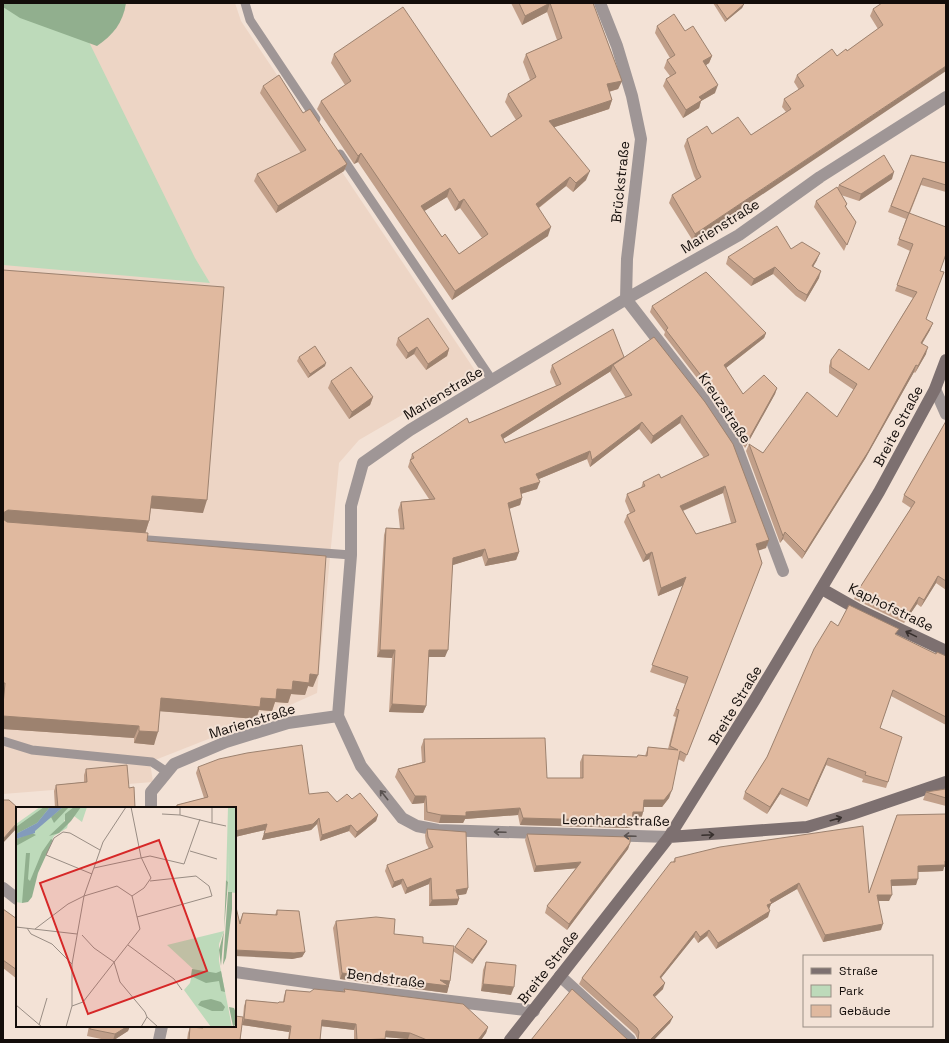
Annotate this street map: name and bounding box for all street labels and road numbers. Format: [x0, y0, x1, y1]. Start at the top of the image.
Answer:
street label: Brückstraße [607, 140, 633, 224]
street label: Marienstraße [677, 195, 763, 257]
street label: Marienstraße [400, 362, 486, 424]
street label: Kreuzstraße [695, 369, 755, 447]
street label: Breite Straße [869, 382, 927, 470]
street label: Kaphofstraße [845, 579, 937, 635]
street label: Breite Straße [704, 662, 766, 748]
street label: Marienstraße [207, 699, 297, 743]
street label: Leonhardstraße [562, 810, 670, 830]
street label: Breite Straße [513, 926, 583, 1008]
street label: Bendstraße [346, 964, 426, 992]

